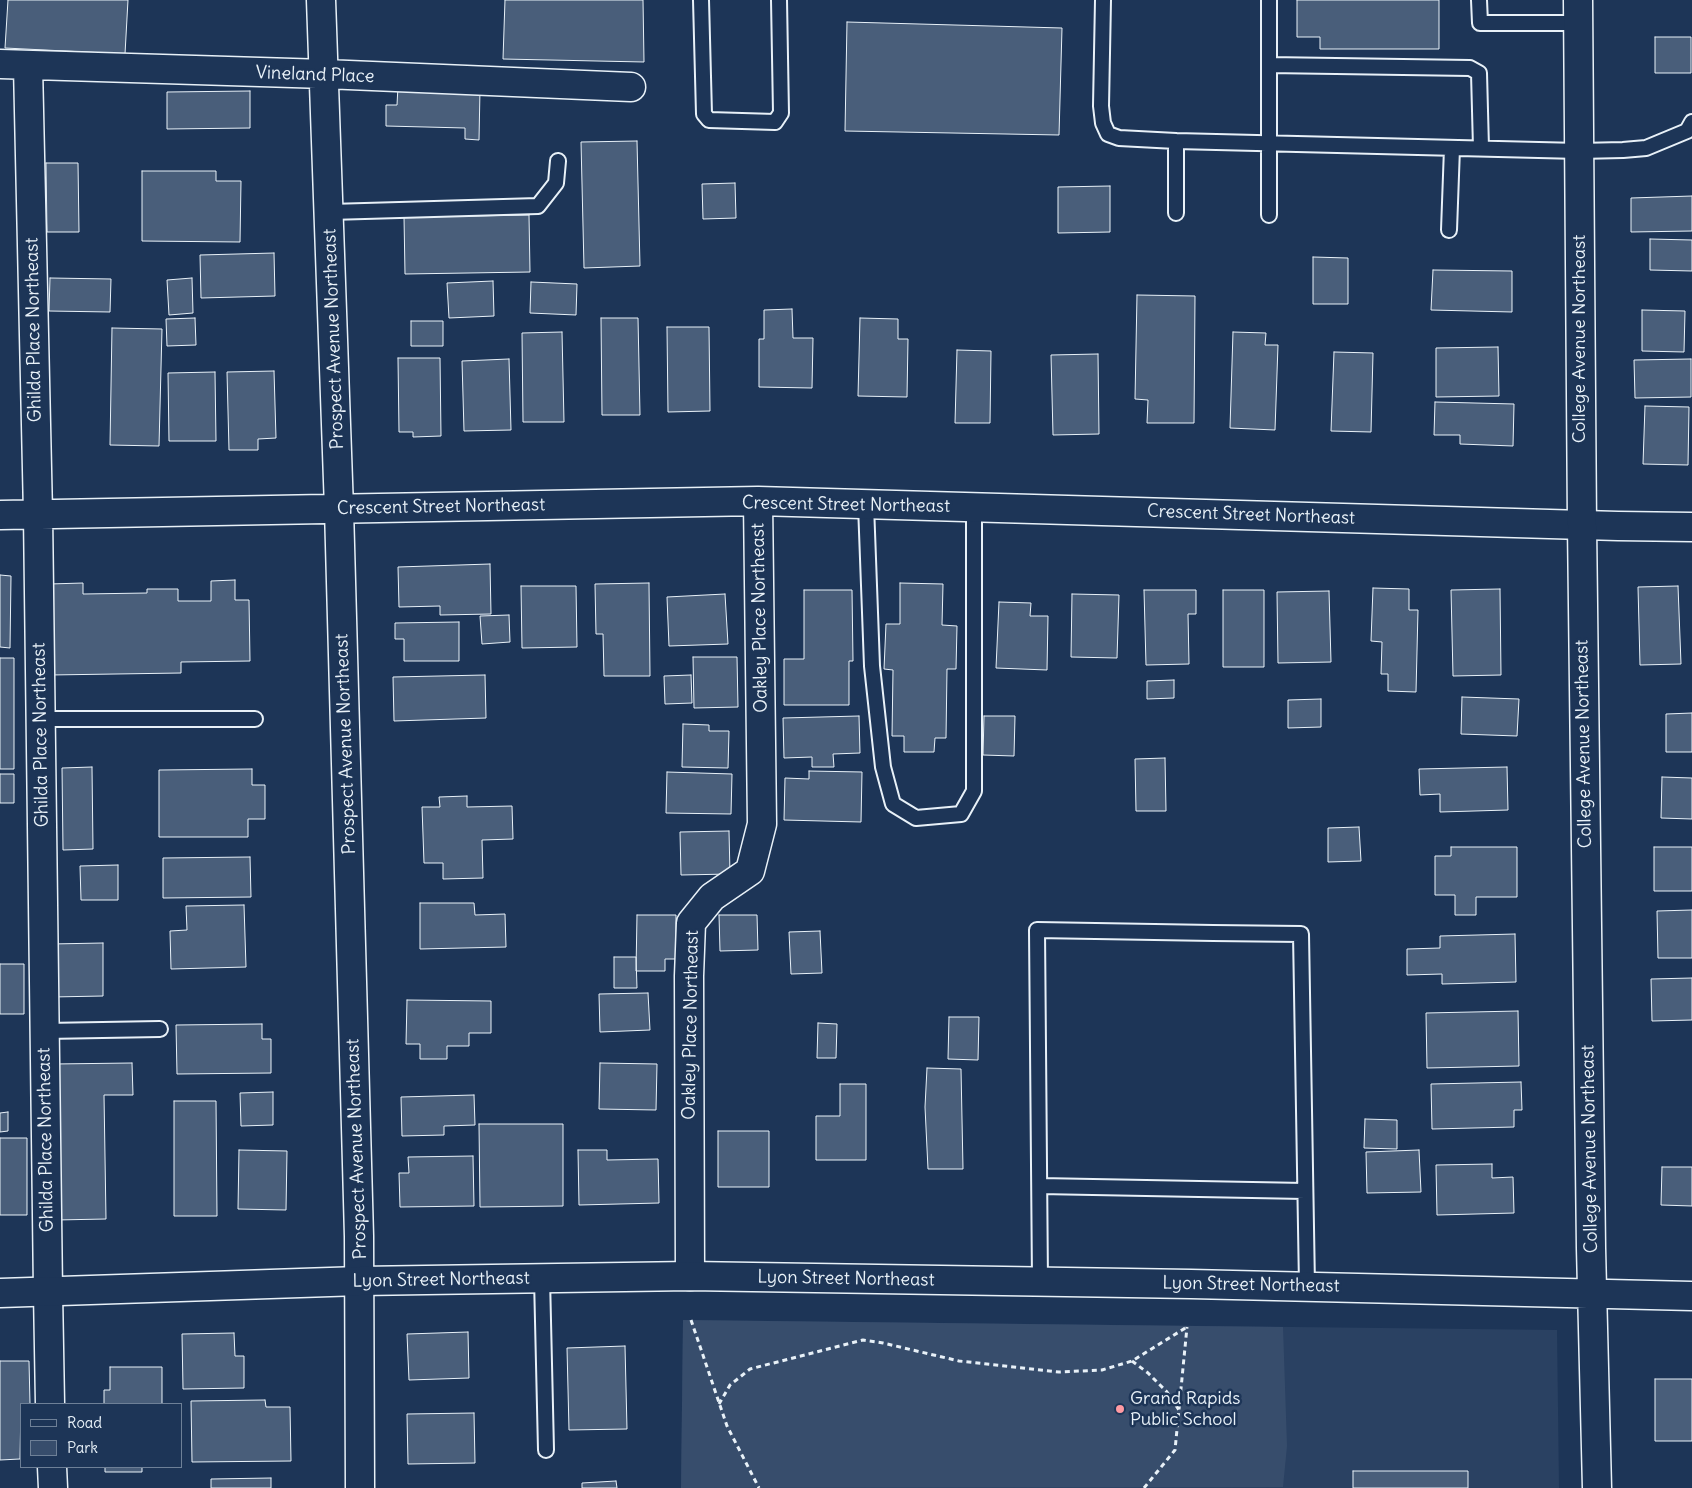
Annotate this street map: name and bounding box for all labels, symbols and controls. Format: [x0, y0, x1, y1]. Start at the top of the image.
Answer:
street label: Vineland Place [255, 62, 375, 88]
street label: Prospect Avenue Northeast [319, 228, 349, 450]
street label: College Avenue Northeast [1569, 235, 1591, 443]
street label: Ghilda Place Northeast [22, 237, 46, 423]
street label: Crescent Street Northeast [742, 492, 950, 518]
street label: Crescent Street Northeast [337, 494, 545, 520]
street label: Crescent Street Northeast [1147, 501, 1355, 529]
street label: Oakley Place Northeast [748, 523, 772, 713]
street label: Prospect Avenue Northeast [331, 633, 361, 855]
street label: College Avenue Northeast [1571, 640, 1597, 848]
street label: Ghilda Place Northeast [29, 642, 53, 828]
street label: Oakley Place Northeast [679, 930, 703, 1120]
street label: Prospect Avenue Northeast [342, 1038, 372, 1260]
street label: College Avenue Northeast [1577, 1045, 1603, 1253]
street label: Ghilda Place Northeast [34, 1047, 58, 1233]
street label: Lyon Street Northeast [757, 1267, 935, 1291]
street label: Lyon Street Northeast [352, 1268, 530, 1292]
street label: Lyon Street Northeast [1162, 1273, 1340, 1297]
place label: Grand Rapids Public School [1130, 1388, 1240, 1430]
legend [20, 1403, 182, 1468]
marker: Grand Rapids Public School [1114, 1403, 1126, 1415]
text: Road [67, 1413, 102, 1432]
text: Park [67, 1438, 98, 1457]

